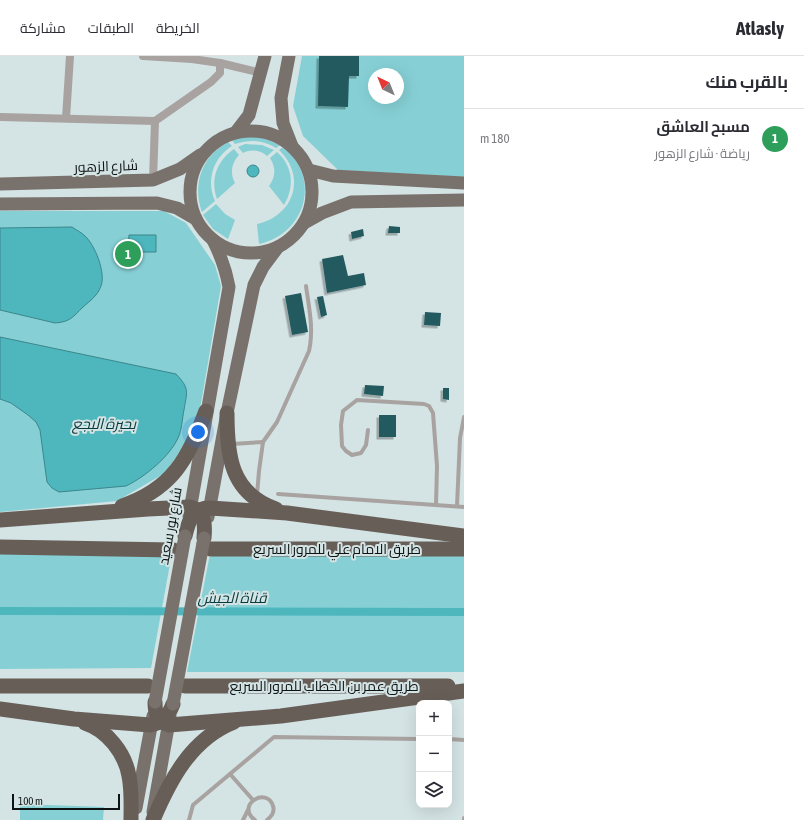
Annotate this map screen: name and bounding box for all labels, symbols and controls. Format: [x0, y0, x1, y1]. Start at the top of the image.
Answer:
text: Atlasly [736, 17, 784, 39]
text: مشاركة [20, 20, 66, 36]
text: الطبقات [88, 20, 134, 36]
text: الخريطة [156, 20, 200, 36]
north arrow [368, 68, 404, 104]
text: بالقرب منك [705, 72, 788, 92]
text: مسبح العاشق [656, 118, 750, 135]
text: 180 m [480, 131, 510, 146]
text: 1 [772, 131, 778, 146]
text: رياضة · شارع الزهور [655, 146, 750, 161]
street label: شارع الزهور [73, 157, 138, 176]
pin: 1 [115, 239, 141, 269]
water label: بحيرة البجع [71, 415, 137, 434]
your location [188, 422, 208, 442]
street label: شارع بور سعيد [155, 486, 186, 566]
street label: طريق الامام علي للمرور السريع [253, 541, 421, 561]
water label: قناة الجيش [197, 589, 267, 607]
street label: طريق عمر بن الخطاب للمرور السريع [229, 678, 419, 695]
map controls [416, 700, 452, 808]
button: + [416, 700, 452, 736]
button: − [416, 736, 452, 772]
button: layers [416, 772, 452, 808]
scale bar [12, 792, 120, 811]
text: 100 m [18, 795, 43, 807]

